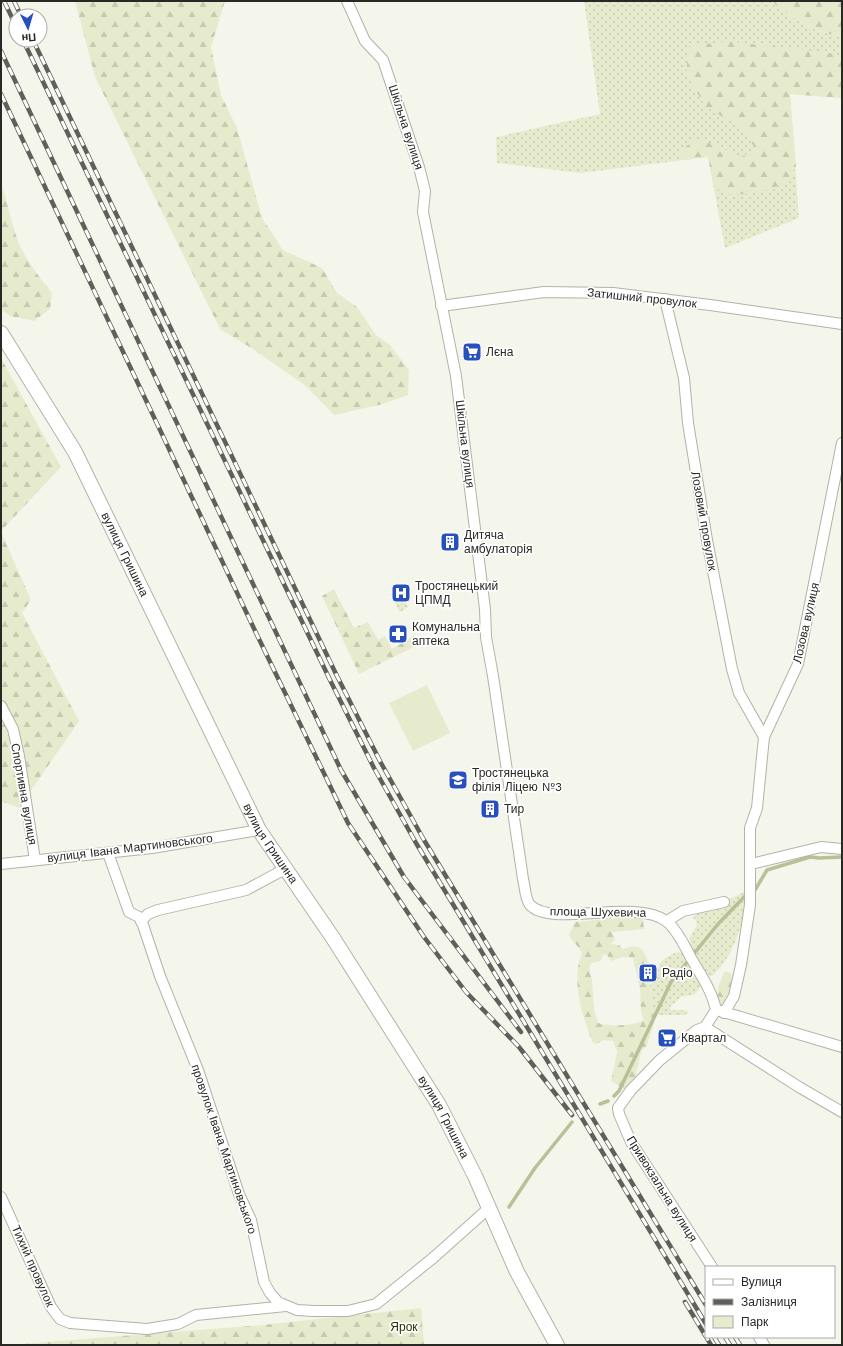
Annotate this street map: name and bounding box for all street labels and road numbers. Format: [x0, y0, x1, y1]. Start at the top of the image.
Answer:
street label: Шкільна вулиця [386, 83, 426, 171]
street label: Затишний провулок [586, 285, 698, 311]
street label: Шкільна вулиця [453, 399, 477, 489]
street label: Лозовий провулок [688, 470, 720, 573]
street label: вулиця Гришина [98, 510, 151, 599]
street label: Лозова вулиця [790, 581, 822, 665]
street label: Спортивна вулиця [8, 742, 40, 846]
street label: вулиця Гришина [240, 801, 301, 887]
street label: вулиця Івана Мартиновського [46, 831, 214, 865]
street label: площа Шухевича [550, 904, 647, 920]
street label: провулок Івана Мартиновського [188, 1062, 260, 1236]
street label: вулиця Гришина [415, 1073, 472, 1161]
street label: Привокзальна вулиця [624, 1134, 700, 1244]
street label: Тихий провулок [9, 1223, 58, 1310]

